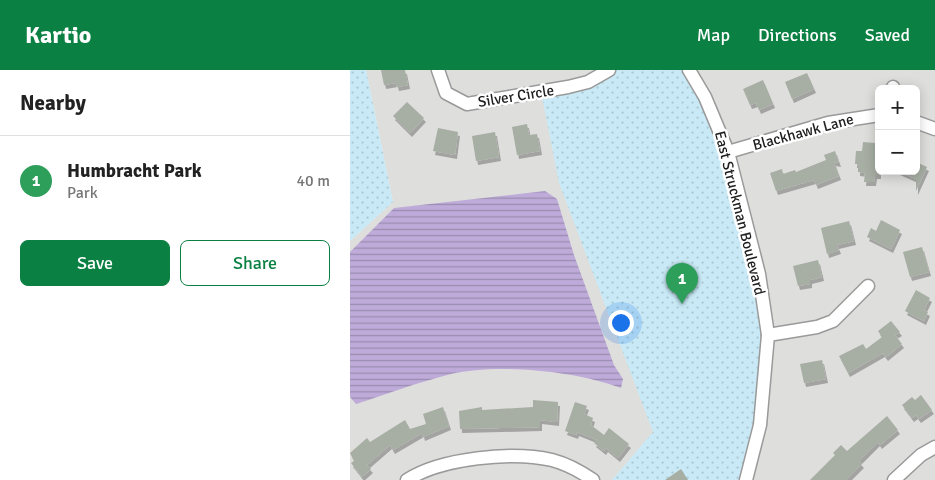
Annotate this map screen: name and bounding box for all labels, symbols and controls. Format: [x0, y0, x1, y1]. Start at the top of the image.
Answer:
text: Kartio [25, 20, 91, 50]
text: Map [697, 24, 730, 46]
text: Directions [758, 24, 837, 46]
text: Saved [865, 24, 910, 46]
street label: Silver Circle [477, 81, 555, 111]
map controls [875, 85, 920, 175]
button: + [875, 85, 920, 130]
text: Nearby [20, 90, 86, 116]
street label: Blackhawk Lane [750, 110, 856, 154]
street label: East Struckman Boulevard [711, 129, 769, 297]
button: − [875, 130, 920, 175]
text: Humbracht Park [67, 159, 202, 183]
text: 1 [32, 171, 40, 191]
text: 40 m [296, 171, 330, 191]
text: Park [67, 183, 98, 203]
button: Save [20, 240, 170, 286]
button: Share [180, 240, 330, 286]
pin: 1 [666, 263, 698, 304]
your location [608, 310, 634, 336]

